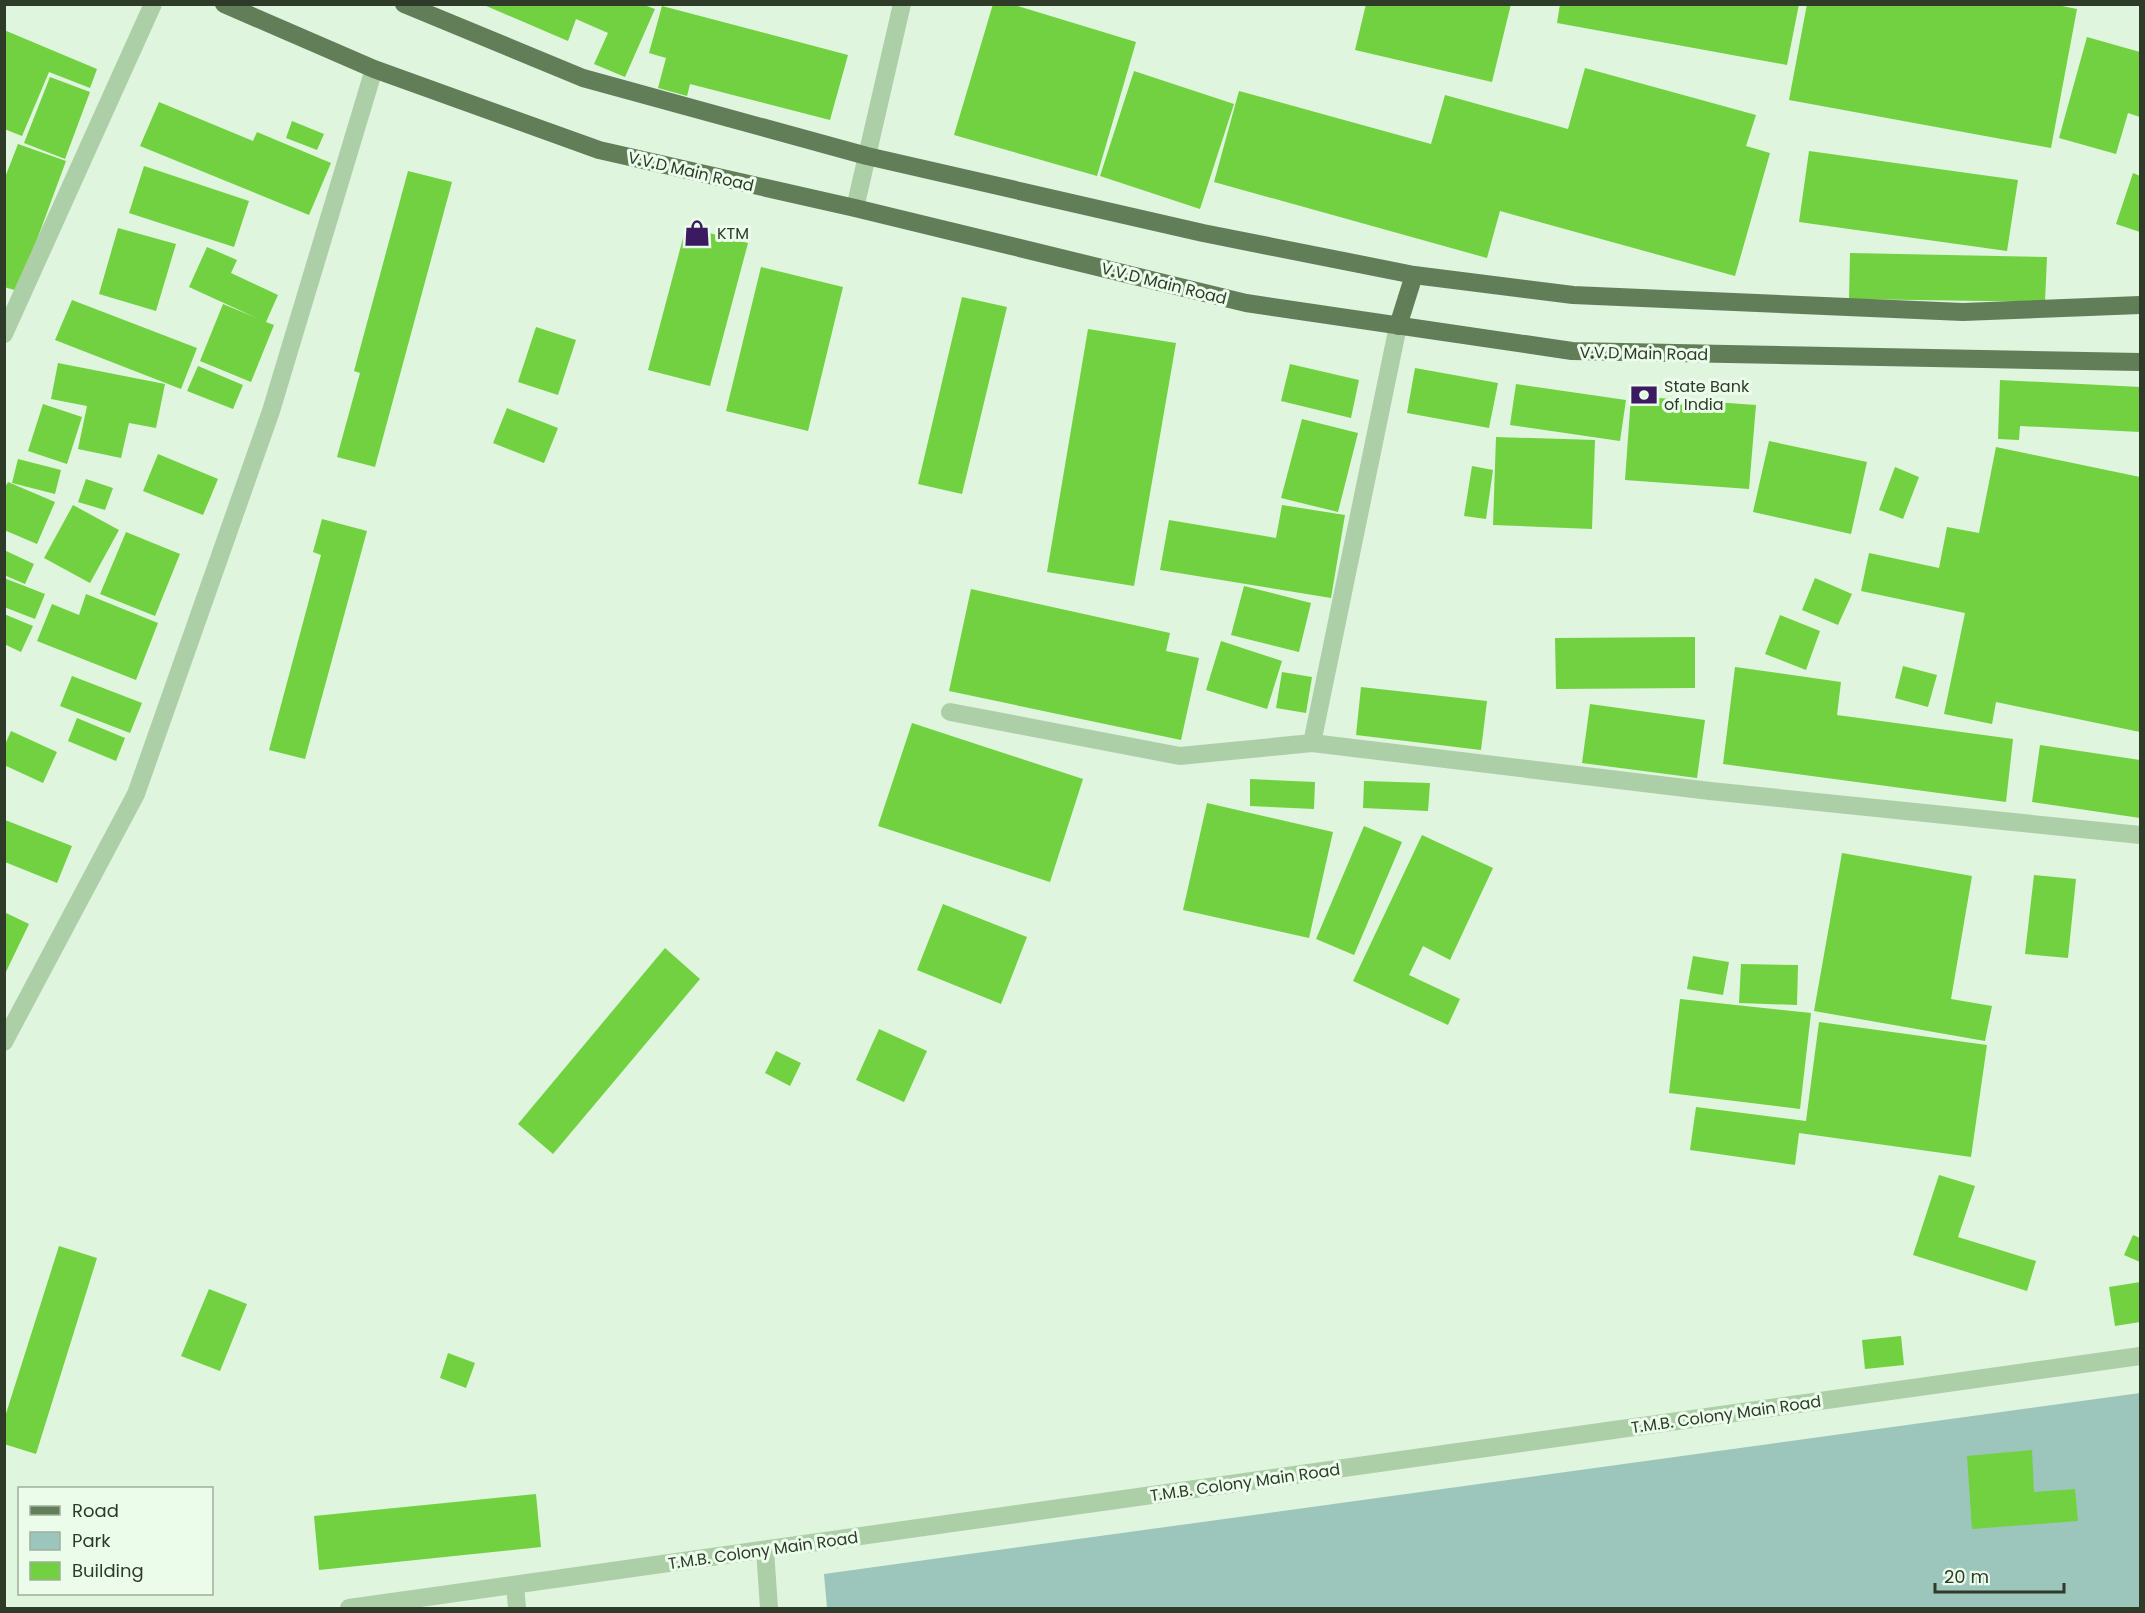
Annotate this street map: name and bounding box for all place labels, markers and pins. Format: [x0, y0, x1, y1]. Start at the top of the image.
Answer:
shop icon: KTM [682, 218, 712, 248]
place label: KTM [717, 222, 749, 245]
place label: State Bank of India [1664, 375, 1750, 416]
bank icon: State Bank of India [1629, 380, 1659, 410]

